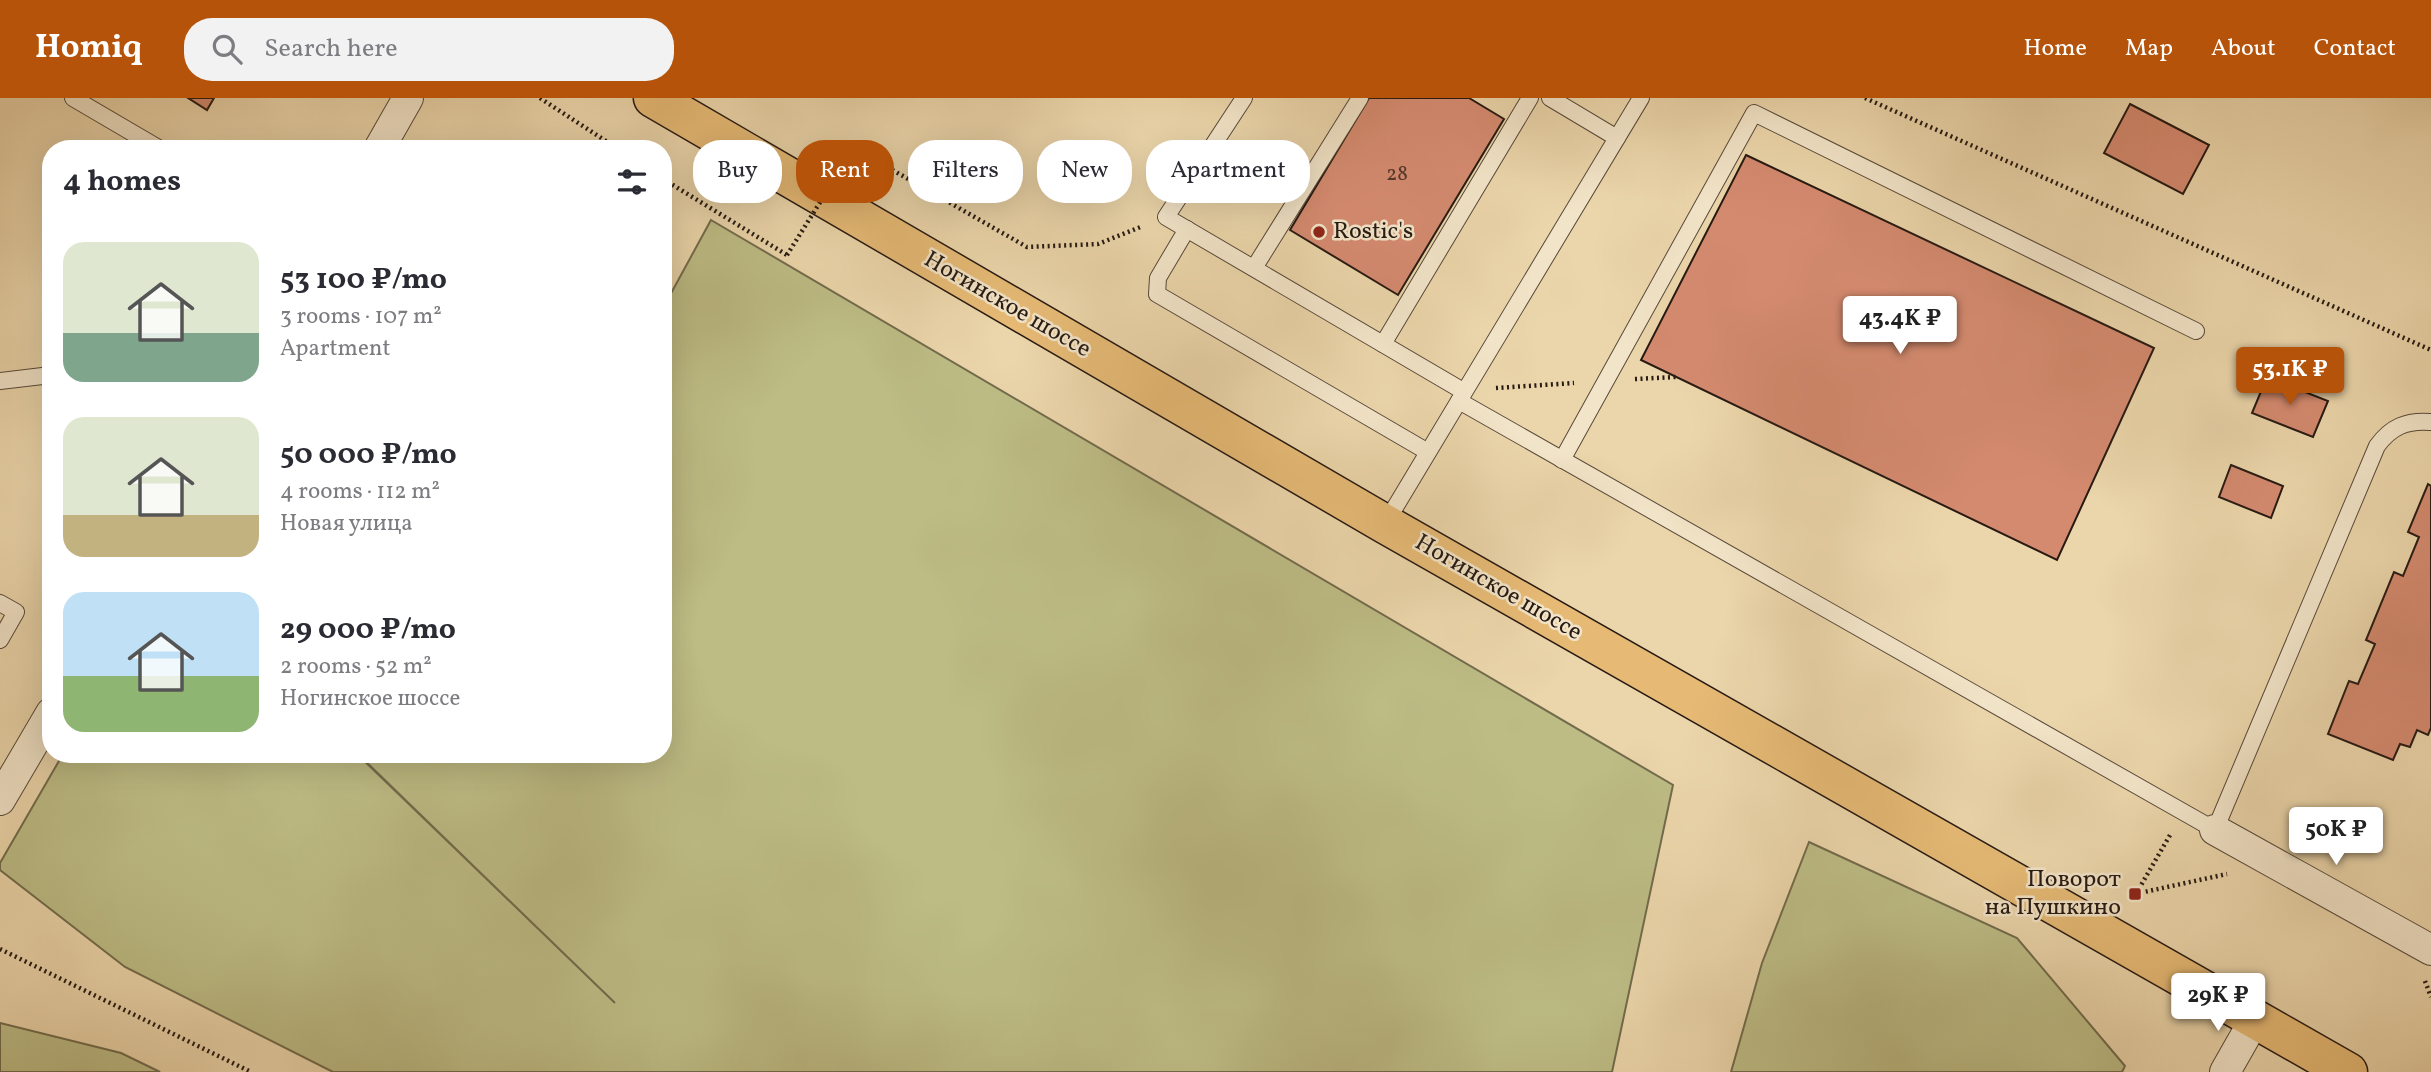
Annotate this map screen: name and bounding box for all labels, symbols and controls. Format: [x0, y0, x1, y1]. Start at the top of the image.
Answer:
search box [184, 18, 674, 81]
text: Homiq [35, 26, 142, 72]
icon: search [208, 30, 246, 68]
text: Search here [264, 31, 397, 67]
text: Home [2023, 32, 2087, 66]
text: Map [2125, 32, 2173, 66]
text: About [2211, 32, 2276, 66]
text: Contact [2314, 32, 2396, 66]
chip: Buy [693, 140, 782, 203]
chip: Rent [796, 140, 894, 203]
chip: Filters [908, 140, 1023, 203]
chip: New [1037, 140, 1132, 203]
chip: Apartment [1146, 140, 1310, 203]
house number: 28 [1386, 160, 1408, 189]
text: 4 homes [63, 161, 181, 203]
icon: filters [613, 163, 651, 201]
place label: Rostic's [1333, 215, 1413, 249]
marker: Rostic's [1311, 224, 1327, 240]
street label: Ногинское шоссе [917, 243, 1097, 367]
text: 53 100 ₽/mo [280, 259, 447, 301]
icon: home [119, 270, 203, 354]
pin: 43.4K ₽ [1835, 296, 1965, 356]
text: 3 rooms · 107 m² [280, 301, 442, 333]
text: 43.4K ₽ [1859, 303, 1941, 335]
text: Apartment [280, 333, 391, 365]
pin: 53.1K ₽ [2225, 348, 2355, 407]
text: 53.1K ₽ [2252, 354, 2328, 386]
text: 50 000 ₽/mo [280, 434, 457, 476]
icon: home [119, 445, 203, 529]
text: 4 rooms · 112 m² [280, 476, 440, 508]
text: Новая улица [280, 508, 413, 540]
street label: Ногинское шоссе [1408, 526, 1588, 650]
text: 29 000 ₽/mo [280, 609, 456, 651]
icon: home [119, 620, 203, 704]
text: 2 rooms · 52 m² [280, 651, 432, 683]
text: Ногинское шоссе [280, 683, 460, 715]
pin: 50K ₽ [2287, 808, 2385, 867]
text: 50K ₽ [2305, 814, 2367, 846]
place label: Поворот на Пушкино [1985, 863, 2121, 925]
marker: Поворот на Пушкино [2127, 886, 2143, 902]
pin: 29K ₽ [2169, 974, 2267, 1033]
text: 29K ₽ [2187, 980, 2249, 1012]

